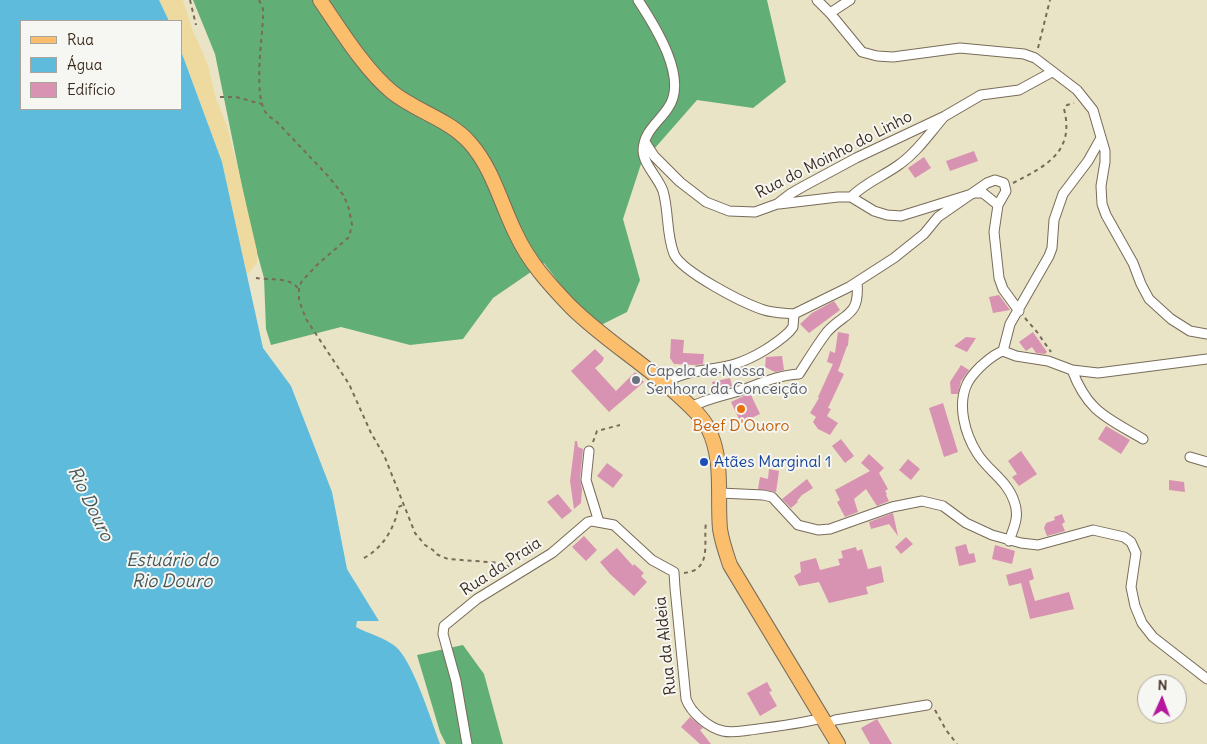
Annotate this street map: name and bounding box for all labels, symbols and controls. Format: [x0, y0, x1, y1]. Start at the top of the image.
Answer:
legend [20, 20, 182, 110]
text: Rua [67, 30, 94, 49]
text: Água [67, 55, 102, 74]
text: Edifício [67, 80, 115, 99]
street label: Rua do Moinho do Linho [752, 107, 916, 203]
place label: Capela de Nossa Senhora da Conceição [646, 361, 807, 399]
marker: Capela de Nossa Senhora da Conceição [630, 374, 642, 386]
marker: Beef D'Ouoro [735, 403, 747, 415]
place label: Beef D'Ouoro [692, 416, 790, 436]
place label: Atães Marginal 1 [714, 452, 831, 472]
marker: Atães Marginal 1 [698, 456, 710, 468]
water label: Rio Douro [63, 463, 117, 545]
street label: Rua da Praia [457, 534, 545, 600]
water label: Estuário do Rio Douro [126, 550, 218, 592]
street label: Rua da Aldeia [651, 596, 681, 696]
north arrow [1137, 674, 1187, 724]
text: N [1157, 676, 1168, 694]

